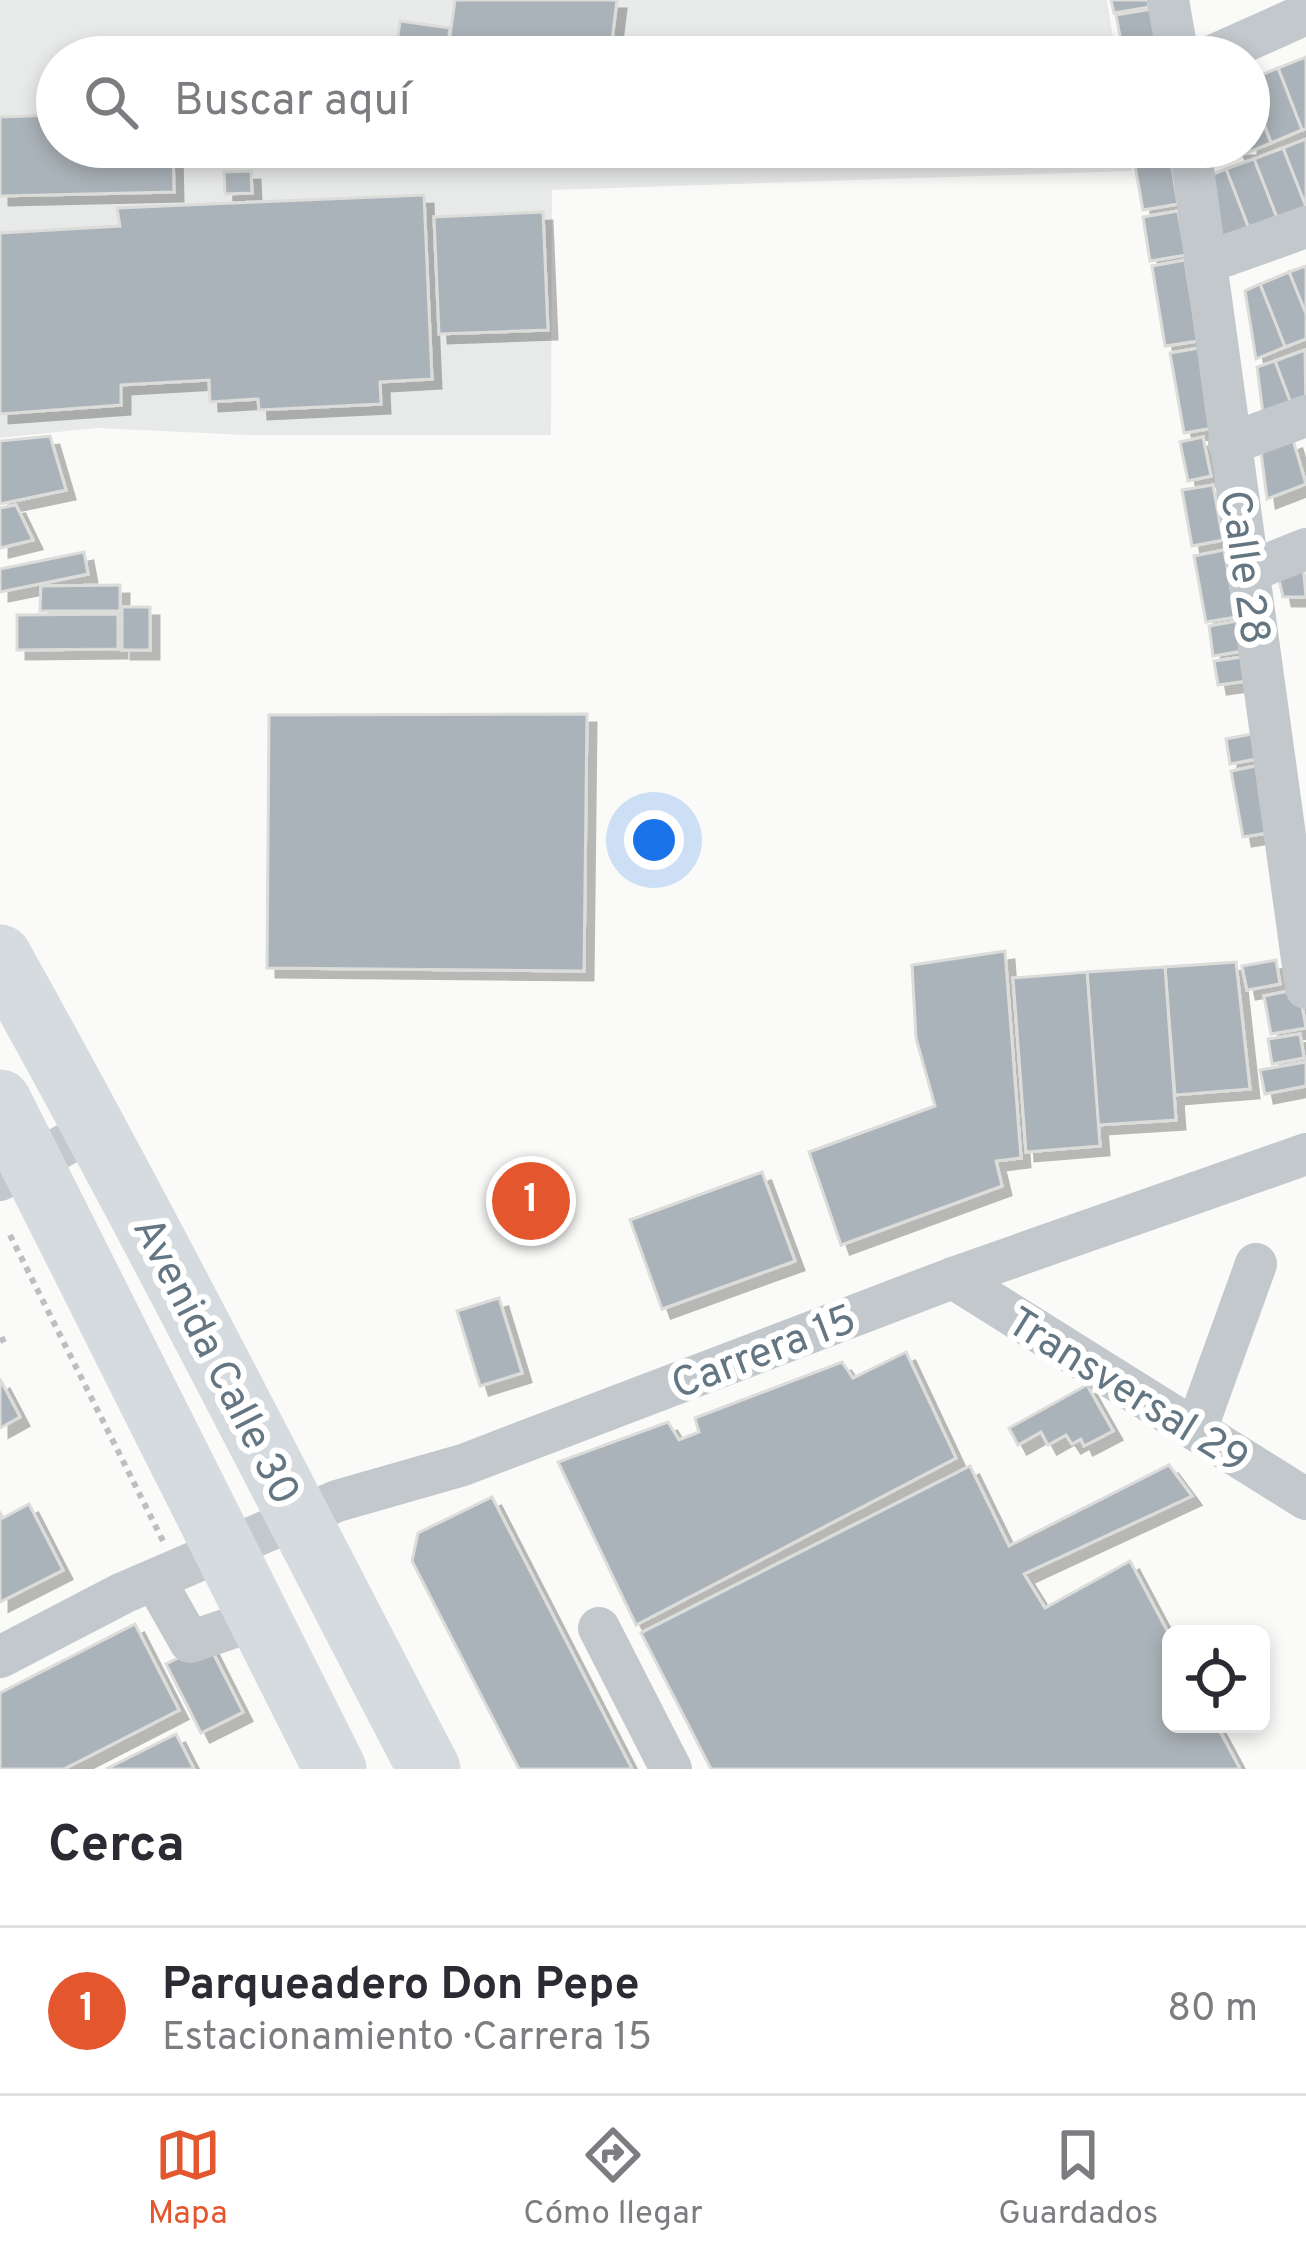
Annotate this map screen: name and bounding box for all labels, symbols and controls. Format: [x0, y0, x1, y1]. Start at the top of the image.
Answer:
search box [36, 36, 1270, 168]
icon: search [78, 69, 144, 135]
text: Buscar aquí [174, 74, 410, 131]
street label: Calle 28 [1206, 487, 1280, 648]
your location [624, 810, 684, 870]
pin: 1 [492, 1156, 570, 1246]
street label: Avenida Calle 30 [119, 1209, 309, 1515]
street label: Carrera 15 [665, 1295, 864, 1414]
street label: Transversal 29 [996, 1298, 1257, 1488]
map controls [1162, 1625, 1270, 1733]
button: locate [1162, 1625, 1270, 1733]
text: Cerca [48, 1815, 185, 1880]
text: Parqueadero Don Pepe [162, 1958, 639, 2015]
text: 1 [79, 1986, 95, 2035]
text: 80 m [1167, 1986, 1258, 2035]
text: Estacionamiento · Carrera 15 [162, 2015, 652, 2064]
tab: Mapa [148, 2122, 228, 2236]
tab: Cómo llegar [523, 2122, 703, 2236]
tab: Guardados [998, 2122, 1158, 2236]

